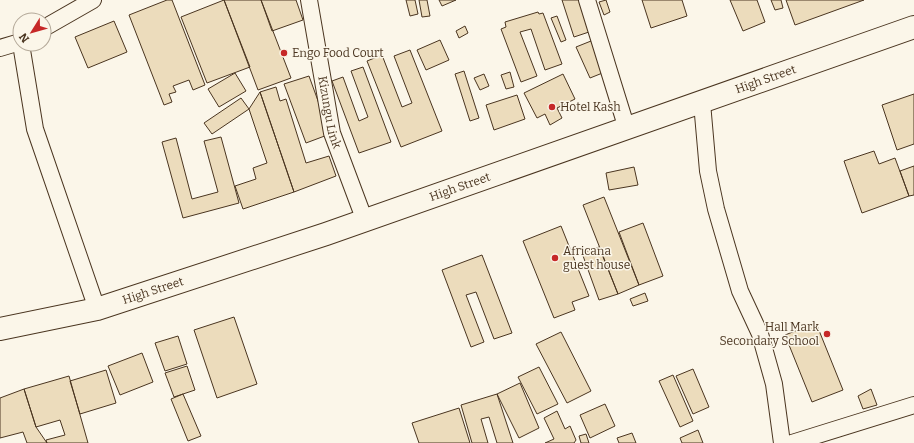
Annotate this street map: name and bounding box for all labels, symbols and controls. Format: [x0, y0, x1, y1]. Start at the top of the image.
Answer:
north arrow [12, 12, 52, 52]
text: N [16, 30, 32, 45]
place label: Engo Food Court [292, 46, 384, 60]
marker: Engo Food Court [279, 48, 289, 58]
street label: High Street [733, 62, 798, 96]
street label: Kizungu Link [315, 75, 344, 151]
place label: Hotel Kash [560, 100, 621, 114]
marker: Hotel Kash [547, 102, 557, 112]
street label: High Street [428, 169, 493, 204]
place label: Africana guest house [563, 244, 630, 272]
marker: Africana guest house [550, 253, 560, 263]
street label: High Street [121, 274, 186, 307]
place label: Hall Mark Secondary School [720, 320, 820, 348]
marker: Hall Mark Secondary School [822, 329, 832, 339]

